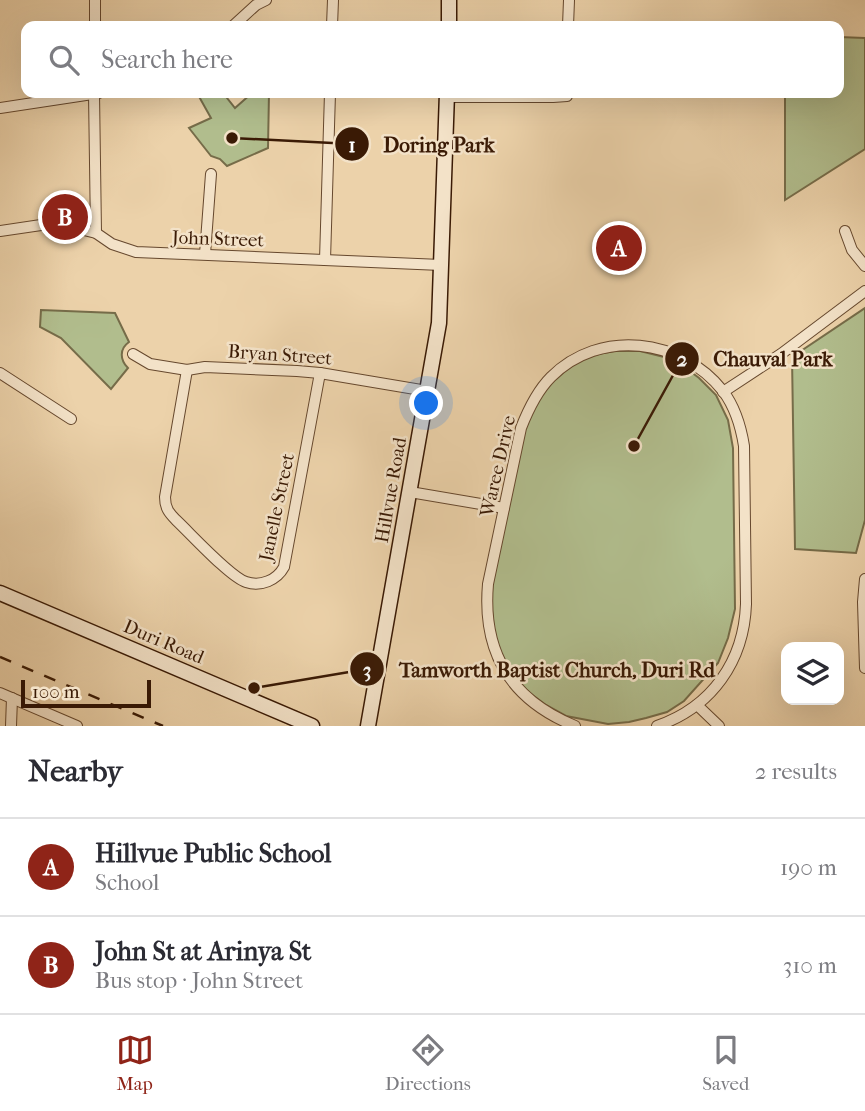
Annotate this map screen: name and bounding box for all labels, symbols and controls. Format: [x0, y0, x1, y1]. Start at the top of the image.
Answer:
search box [21, 21, 844, 98]
icon: search [45, 41, 83, 79]
text: Search here [101, 44, 233, 75]
callout: Doring Park [334, 123, 509, 165]
text: 1 [348, 133, 356, 157]
text: Doring Park [383, 133, 496, 157]
pin: B [42, 191, 88, 243]
pin: A [596, 222, 642, 274]
street label: John Street [170, 226, 265, 252]
callout: Chauval Park [665, 338, 847, 380]
street label: Bryan Street [227, 340, 333, 370]
text: 2 [677, 347, 688, 371]
text: Chauval Park [713, 347, 834, 371]
your location [409, 386, 443, 420]
street label: Waree Drive [475, 413, 520, 520]
street label: Hillvue Road [371, 435, 411, 545]
street label: Janelle Street [254, 451, 299, 565]
street label: Duri Road [120, 615, 208, 669]
map controls [781, 642, 844, 705]
button: layers [781, 642, 844, 705]
callout: Tamworth Baptist Church, Duri Rd [350, 648, 729, 690]
text: 3 [363, 658, 371, 682]
text: Tamworth Baptist Church, Duri Rd [398, 658, 716, 682]
scale bar [21, 677, 150, 709]
text: 100 m [32, 681, 80, 703]
text: Nearby [28, 754, 123, 789]
text: 2 results [755, 758, 837, 785]
text: Hillvue Public School [95, 838, 331, 869]
text: A [44, 854, 58, 881]
text: 190 m [780, 854, 837, 881]
text: School [95, 869, 159, 896]
text: John St at Arinya St [95, 936, 311, 967]
text: B [44, 952, 58, 979]
text: 310 m [783, 952, 837, 979]
text: Bus stop · John Street [95, 967, 303, 994]
tab: Map [116, 1031, 154, 1095]
tab: Directions [385, 1031, 471, 1095]
tab: Saved [702, 1031, 749, 1095]

